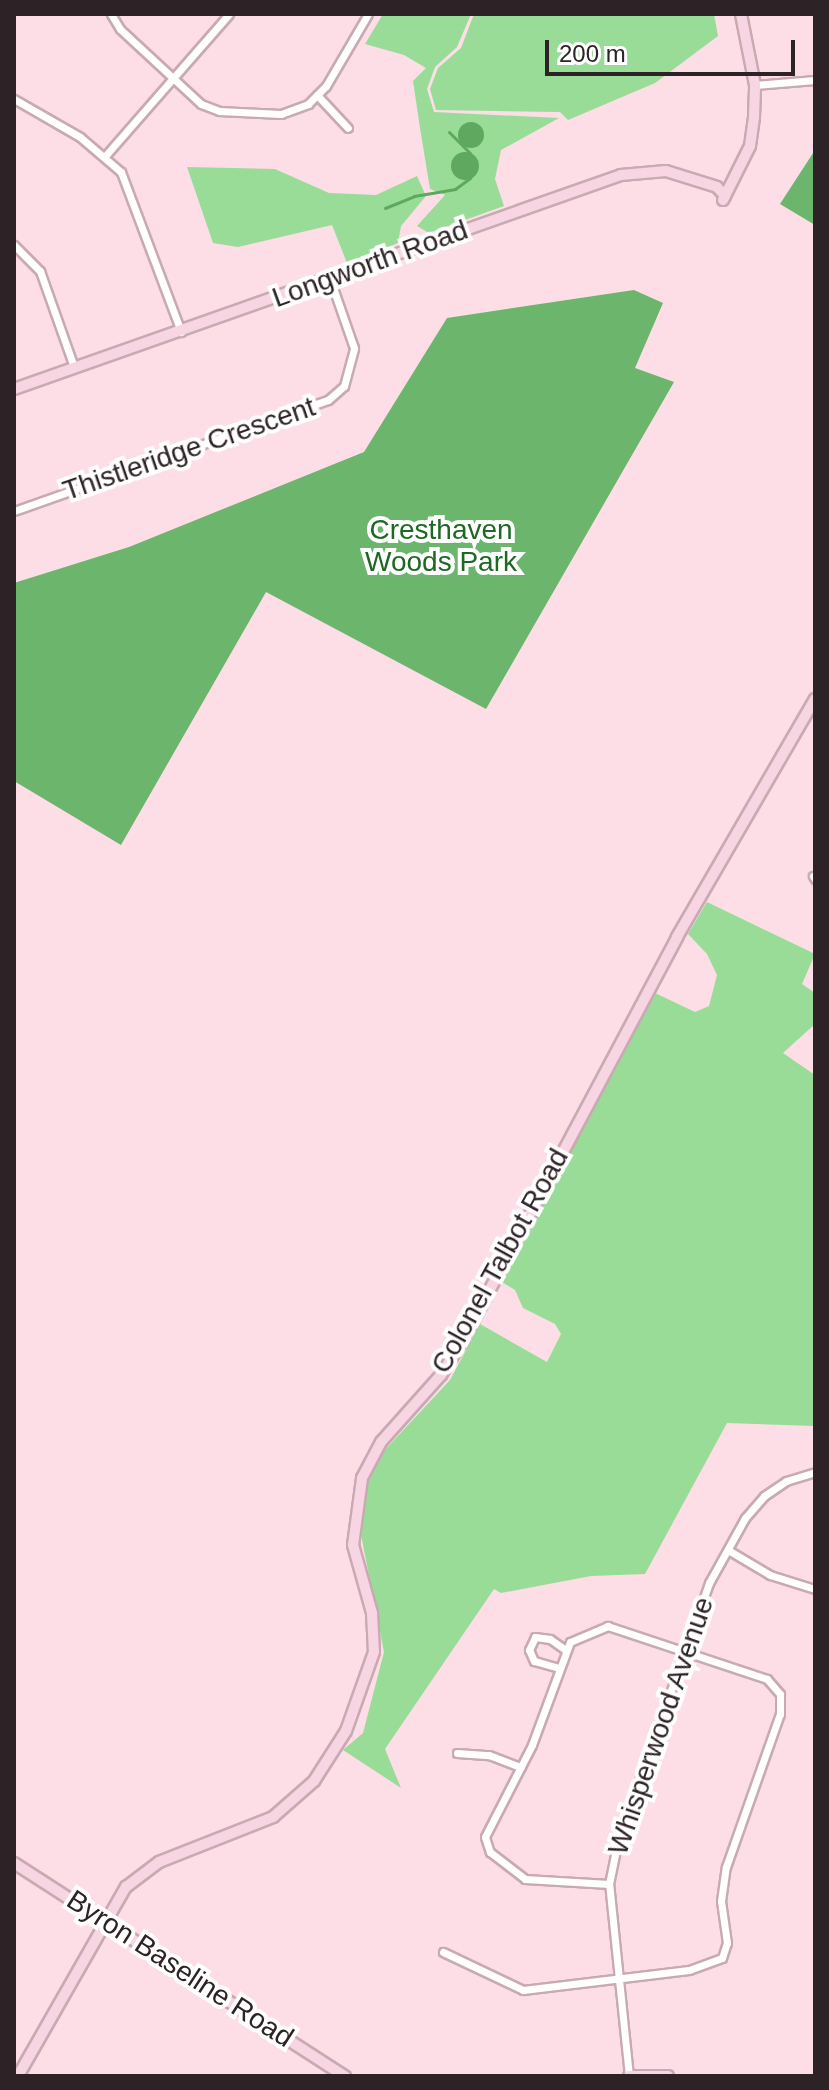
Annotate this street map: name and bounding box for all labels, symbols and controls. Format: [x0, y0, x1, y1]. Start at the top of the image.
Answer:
scale bar [549, 24, 799, 74]
text: 200 m [559, 40, 626, 67]
street label: Longworth Road [268, 213, 472, 315]
street label: Thistleridge Crescent [58, 390, 320, 508]
park label: Cresthaven Woods Park [365, 513, 517, 579]
street label: Colonel Talbot Road [424, 1143, 576, 1379]
street label: Whisperwood Avenue [601, 1592, 721, 1860]
street label: Byron Baseline Road [61, 1883, 299, 2055]

